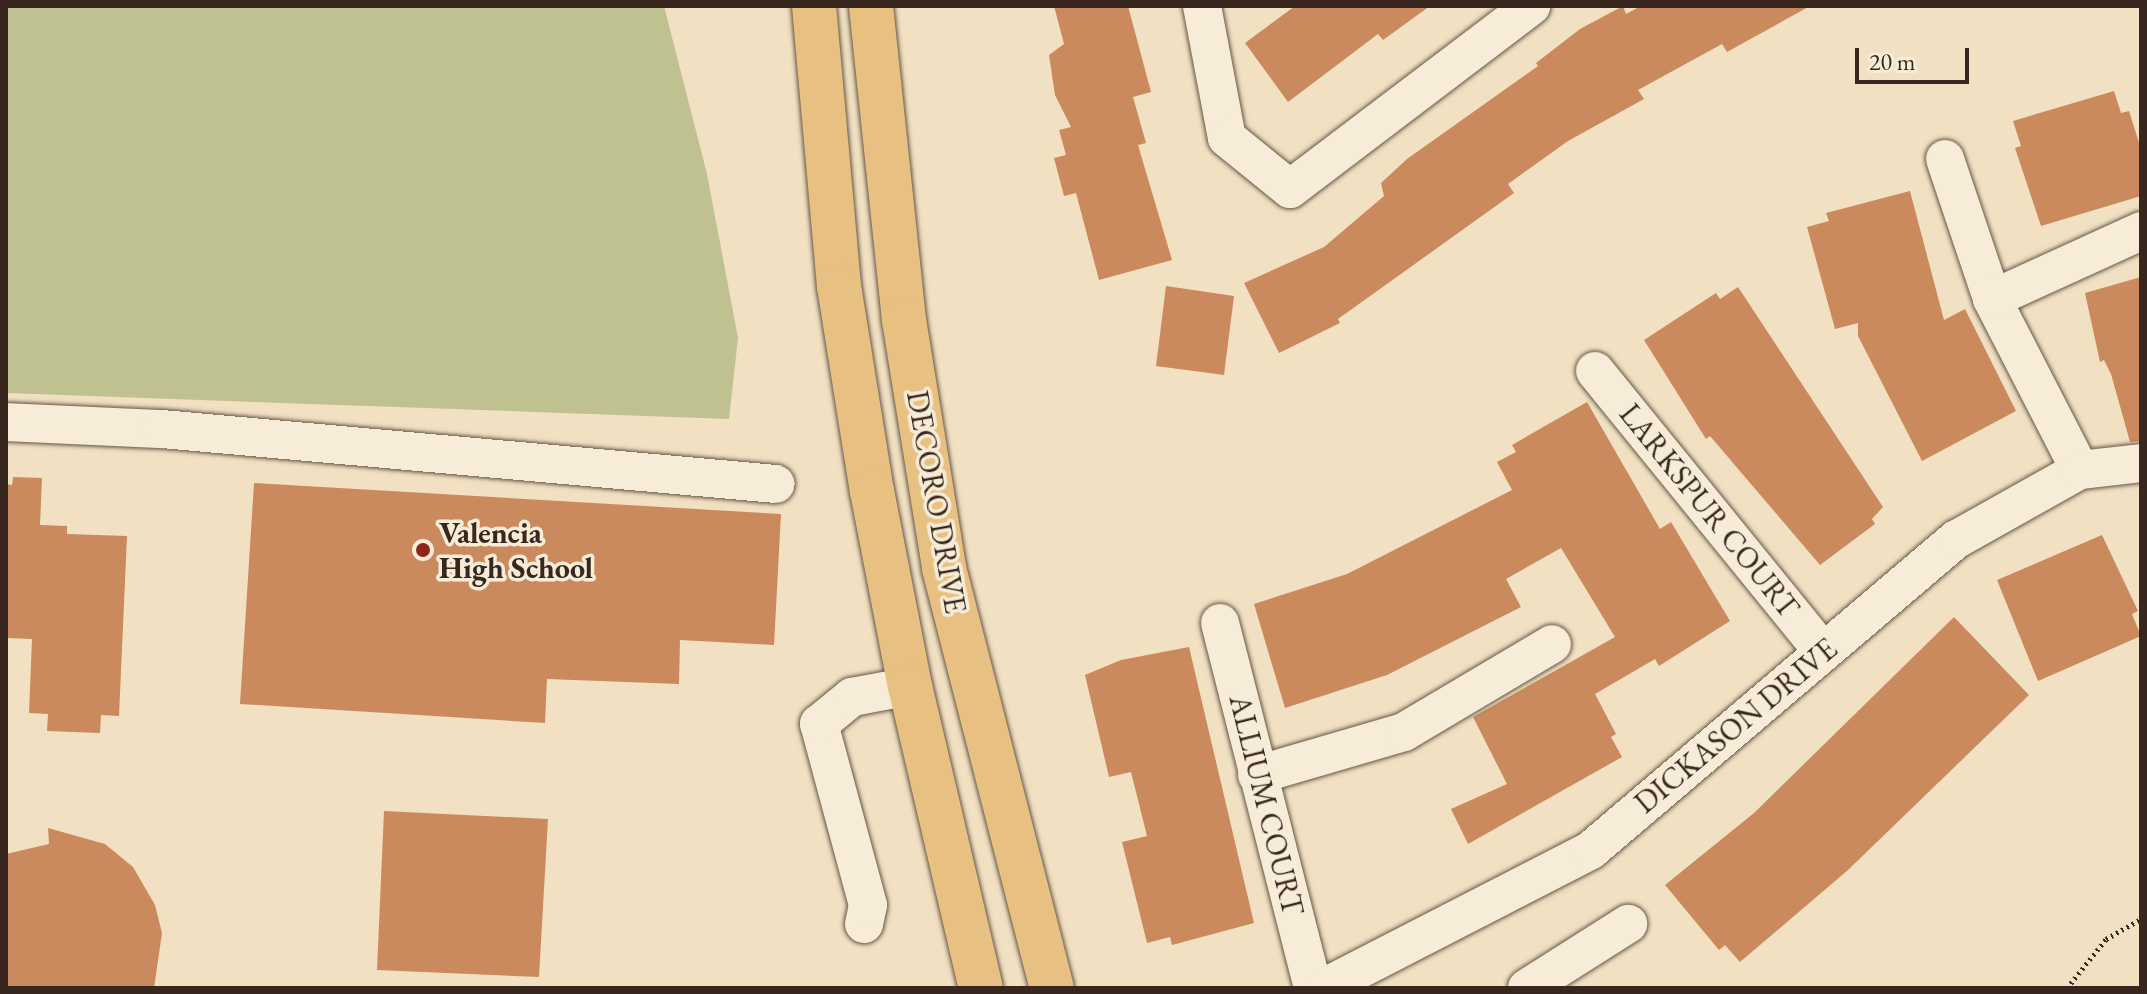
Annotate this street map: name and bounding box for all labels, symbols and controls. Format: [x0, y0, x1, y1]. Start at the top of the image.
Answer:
scale bar [1859, 32, 1973, 82]
text: 20 m [1869, 46, 1916, 77]
street label: DECORO DRIVE [899, 388, 973, 616]
street label: LARKSPUR COURT [1612, 397, 1806, 625]
place label: Valencia High School [439, 515, 593, 586]
marker: Valencia High School [414, 541, 432, 559]
street label: DICKASON DRIVE [1627, 631, 1845, 821]
street label: ALLIUM COURT [1221, 691, 1311, 919]

